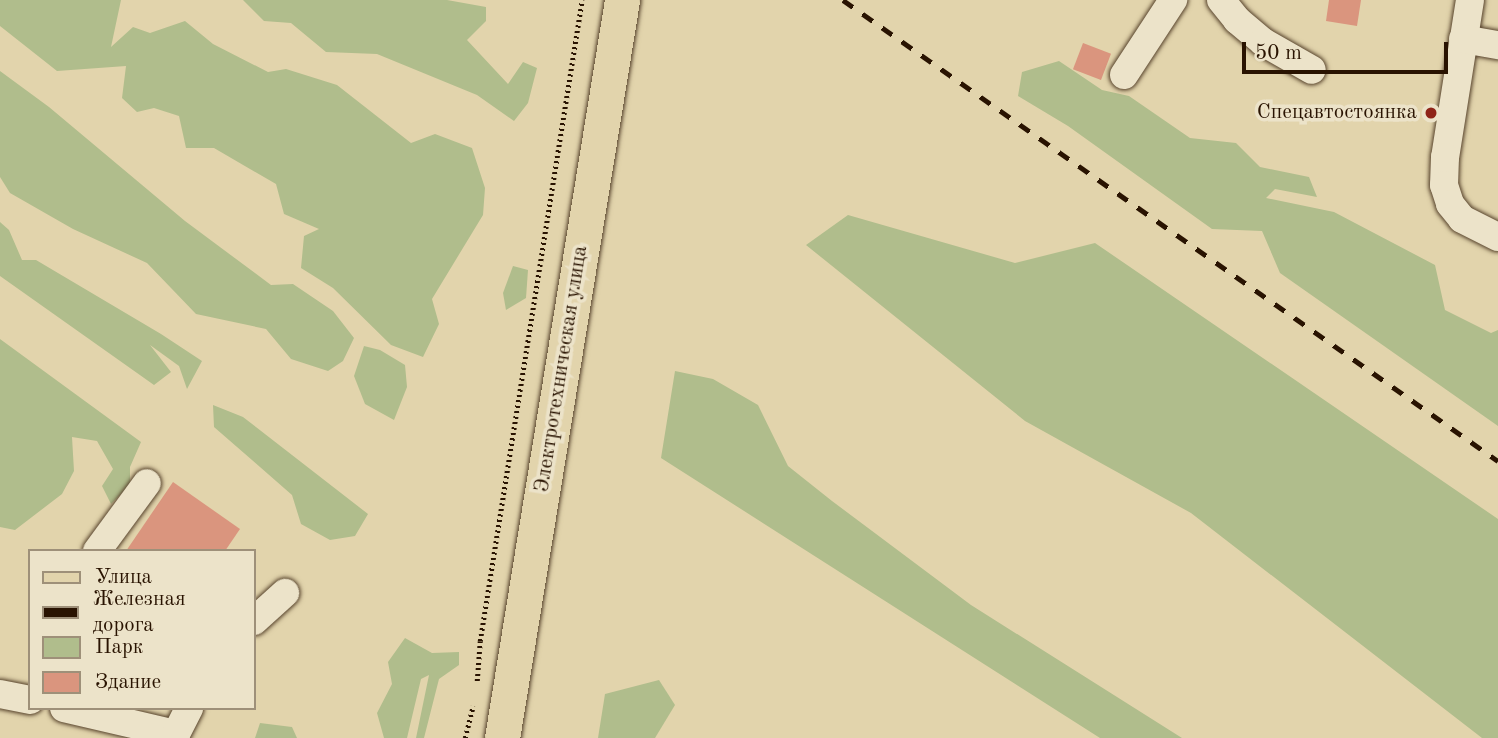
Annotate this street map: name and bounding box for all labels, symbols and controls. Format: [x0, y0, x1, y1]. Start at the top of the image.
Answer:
scale bar [1246, 28, 1452, 72]
text: 50 m [1255, 43, 1302, 64]
place label: Спецавтостоянка [1257, 100, 1417, 126]
marker: Спецавтостоянка [1423, 105, 1439, 121]
street label: Электротехническая улица [530, 244, 594, 494]
legend [28, 549, 256, 710]
text: Улица [95, 567, 152, 588]
text: Железная дорога [93, 589, 186, 636]
text: Парк [95, 637, 143, 658]
text: Здание [95, 672, 161, 693]

